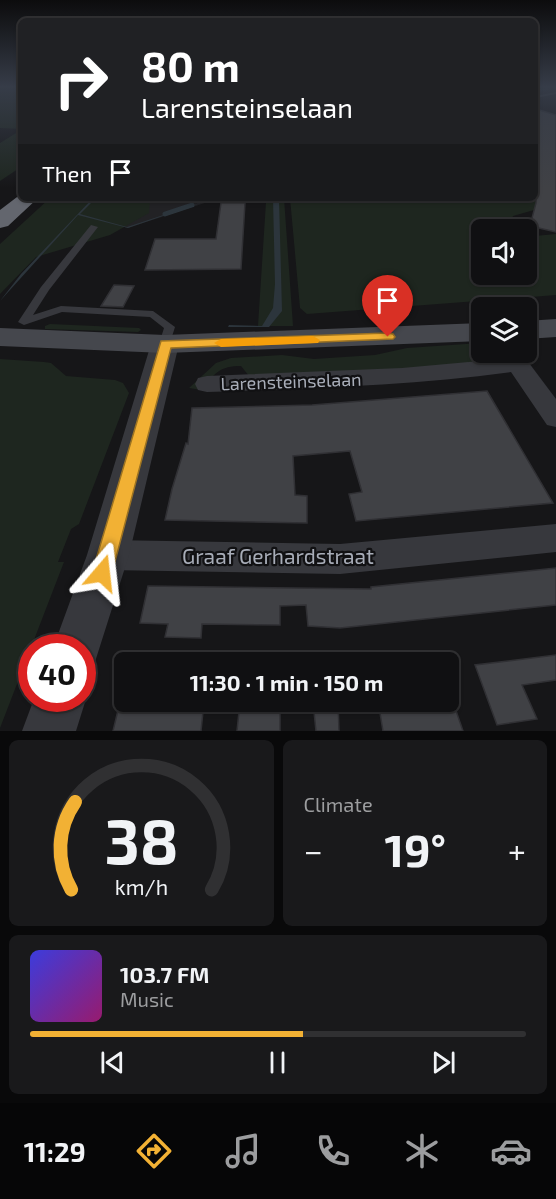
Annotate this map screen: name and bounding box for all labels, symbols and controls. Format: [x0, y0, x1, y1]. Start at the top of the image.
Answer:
text: 80 m [141, 40, 240, 90]
icon: right [42, 42, 120, 120]
text: Larensteinselaan [141, 91, 353, 123]
icon: arrive [104, 156, 137, 189]
text: Then [42, 160, 92, 186]
map controls [471, 219, 537, 363]
button: sound [471, 219, 537, 285]
pin [362, 275, 413, 337]
icon: arrive [371, 284, 404, 317]
button: layers [471, 297, 537, 363]
street label: Larensteinselaan [220, 368, 362, 394]
position arrow [70, 541, 134, 605]
street label: Graaf Gerhardstraat [182, 543, 374, 568]
speed limit sign: 40 [18, 634, 96, 712]
text: 11:30 · 1 min · 150 m [190, 669, 383, 695]
text: Climate [304, 792, 373, 816]
text: 38 [104, 802, 178, 877]
text: 19° [385, 822, 446, 876]
text: − [304, 830, 323, 870]
text: + [508, 830, 526, 870]
text: km/h [115, 874, 168, 899]
text: 103.7 FM [120, 961, 209, 987]
text: Music [120, 987, 174, 1011]
icon: previous [96, 1046, 129, 1079]
icon: pause [261, 1046, 294, 1079]
icon: next [427, 1046, 460, 1079]
icon: directions [133, 1130, 175, 1172]
icon: music [222, 1130, 264, 1172]
icon: phone [312, 1130, 354, 1172]
icon: climate [401, 1130, 443, 1172]
icon: car [490, 1130, 532, 1172]
text: 11:29 [24, 1135, 86, 1167]

